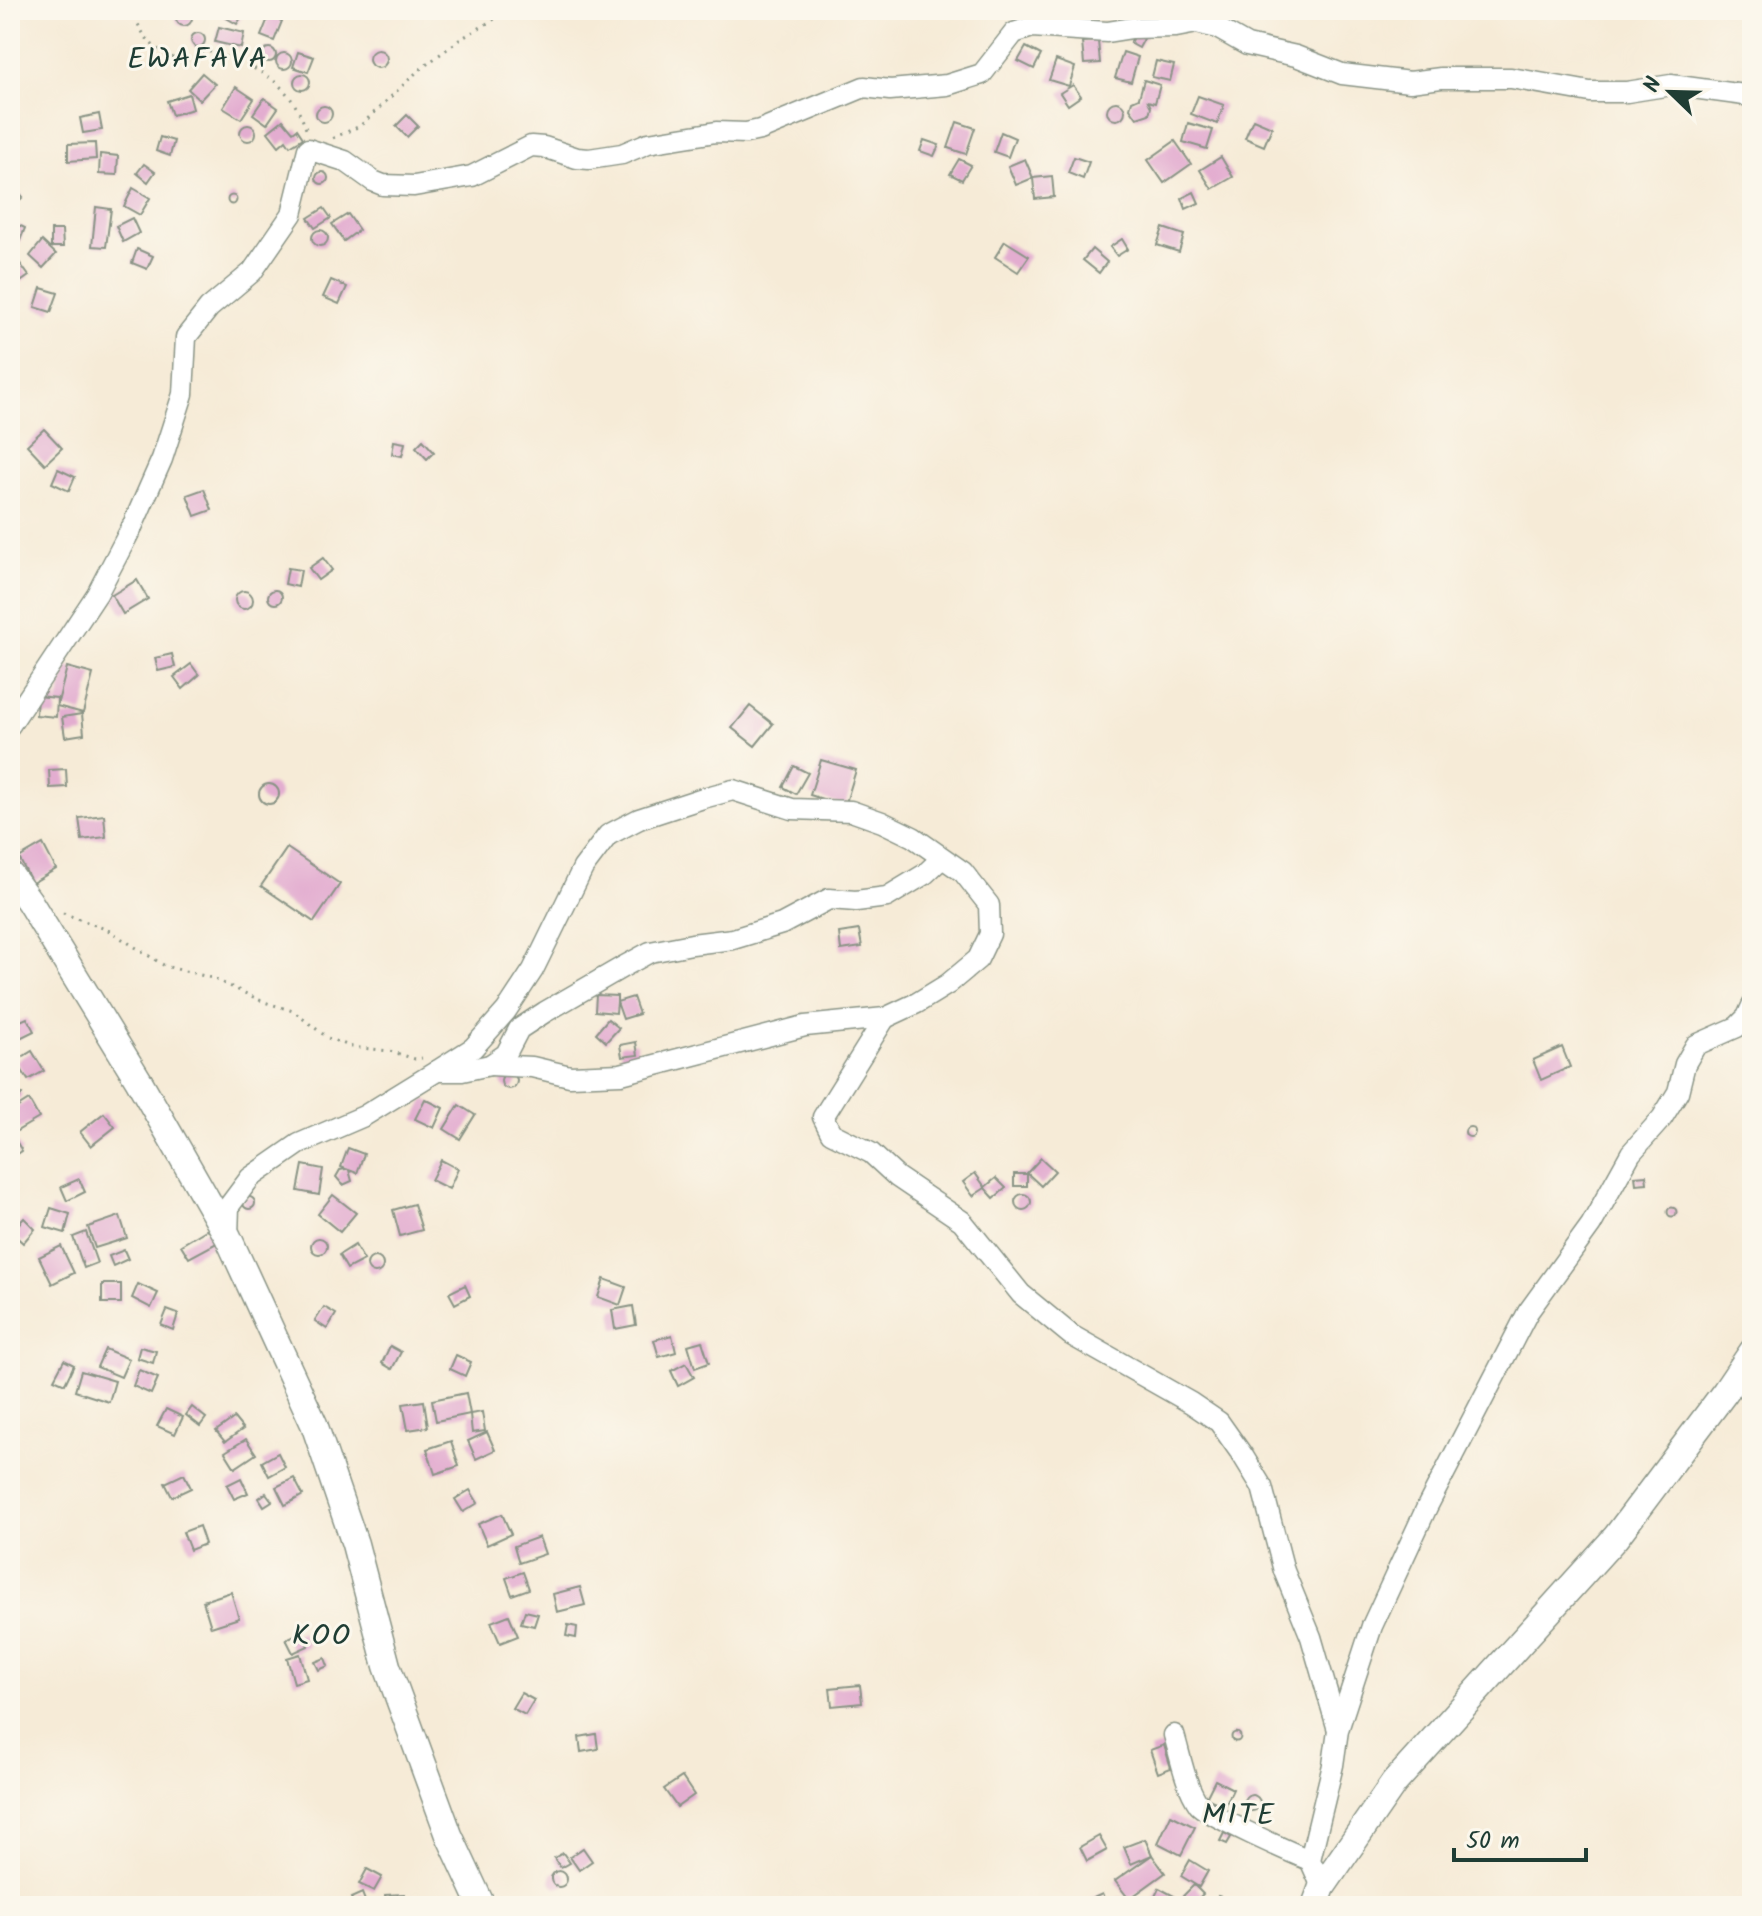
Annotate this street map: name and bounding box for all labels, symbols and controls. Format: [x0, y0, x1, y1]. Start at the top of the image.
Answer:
district label: EWAFAVA [127, 36, 269, 84]
north arrow [1630, 52, 1710, 132]
text: N [1635, 72, 1673, 98]
district label: KOO [292, 1613, 352, 1661]
district label: MITE [1202, 1792, 1276, 1840]
scale bar [1454, 1812, 1586, 1862]
text: 50 m [1466, 1822, 1520, 1861]

